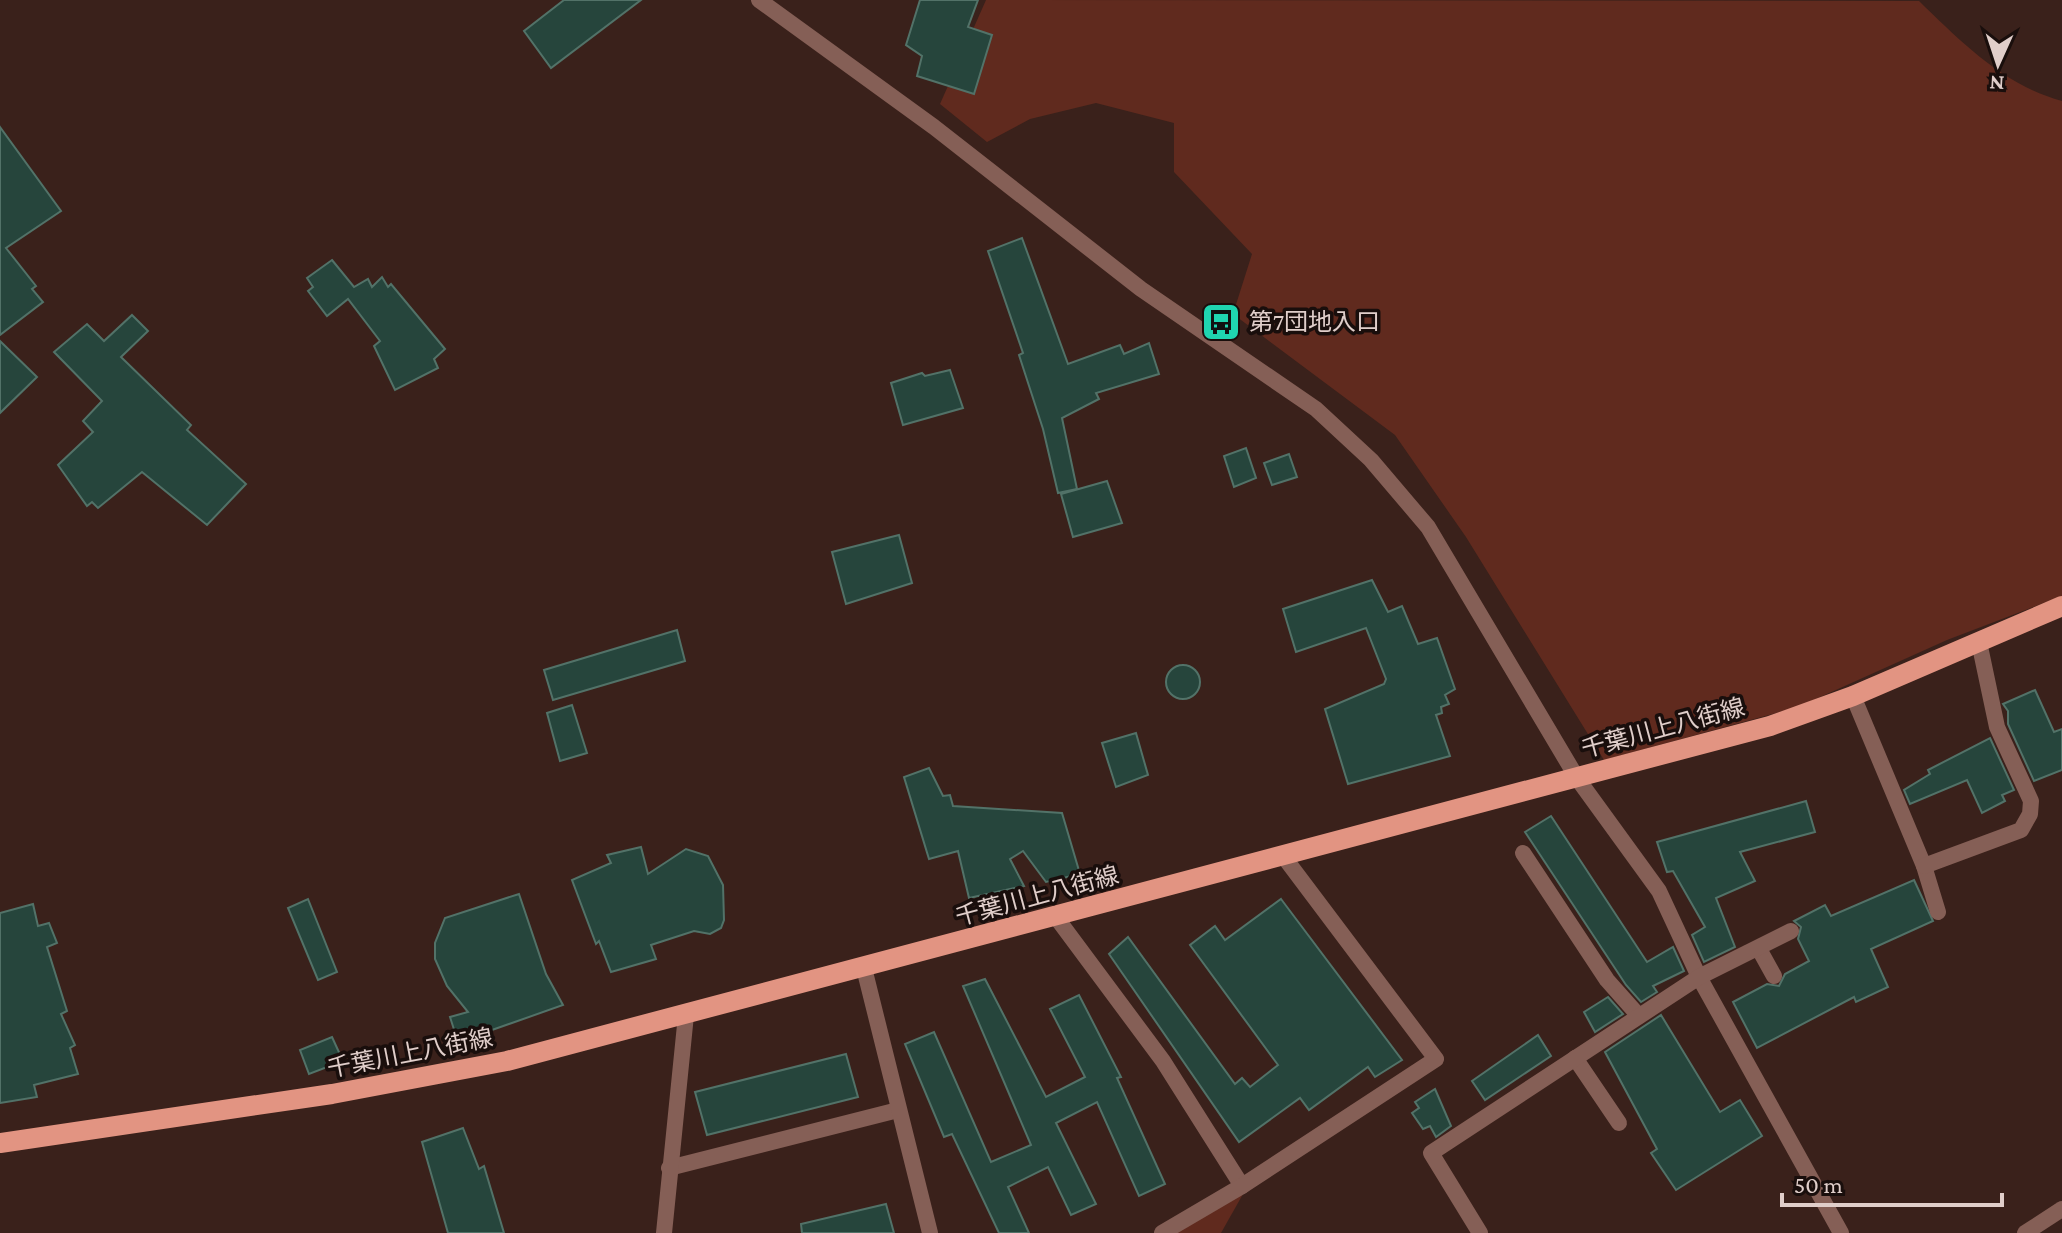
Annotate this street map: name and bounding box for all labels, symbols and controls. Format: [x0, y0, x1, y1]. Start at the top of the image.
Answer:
north arrow [1958, 24, 2038, 104]
text: N [1989, 71, 2005, 96]
bus stop icon: 第7団地入口 [1200, 301, 1242, 343]
place label: 第7団地入口 [1249, 308, 1380, 335]
street label: 千葉川上八街線 [1578, 693, 1748, 762]
street label: 千葉川上八街線 [952, 861, 1122, 930]
street label: 千葉川上八街線 [325, 1023, 495, 1082]
scale bar [1782, 1157, 2002, 1207]
text: 50 m [1794, 1171, 1843, 1198]

